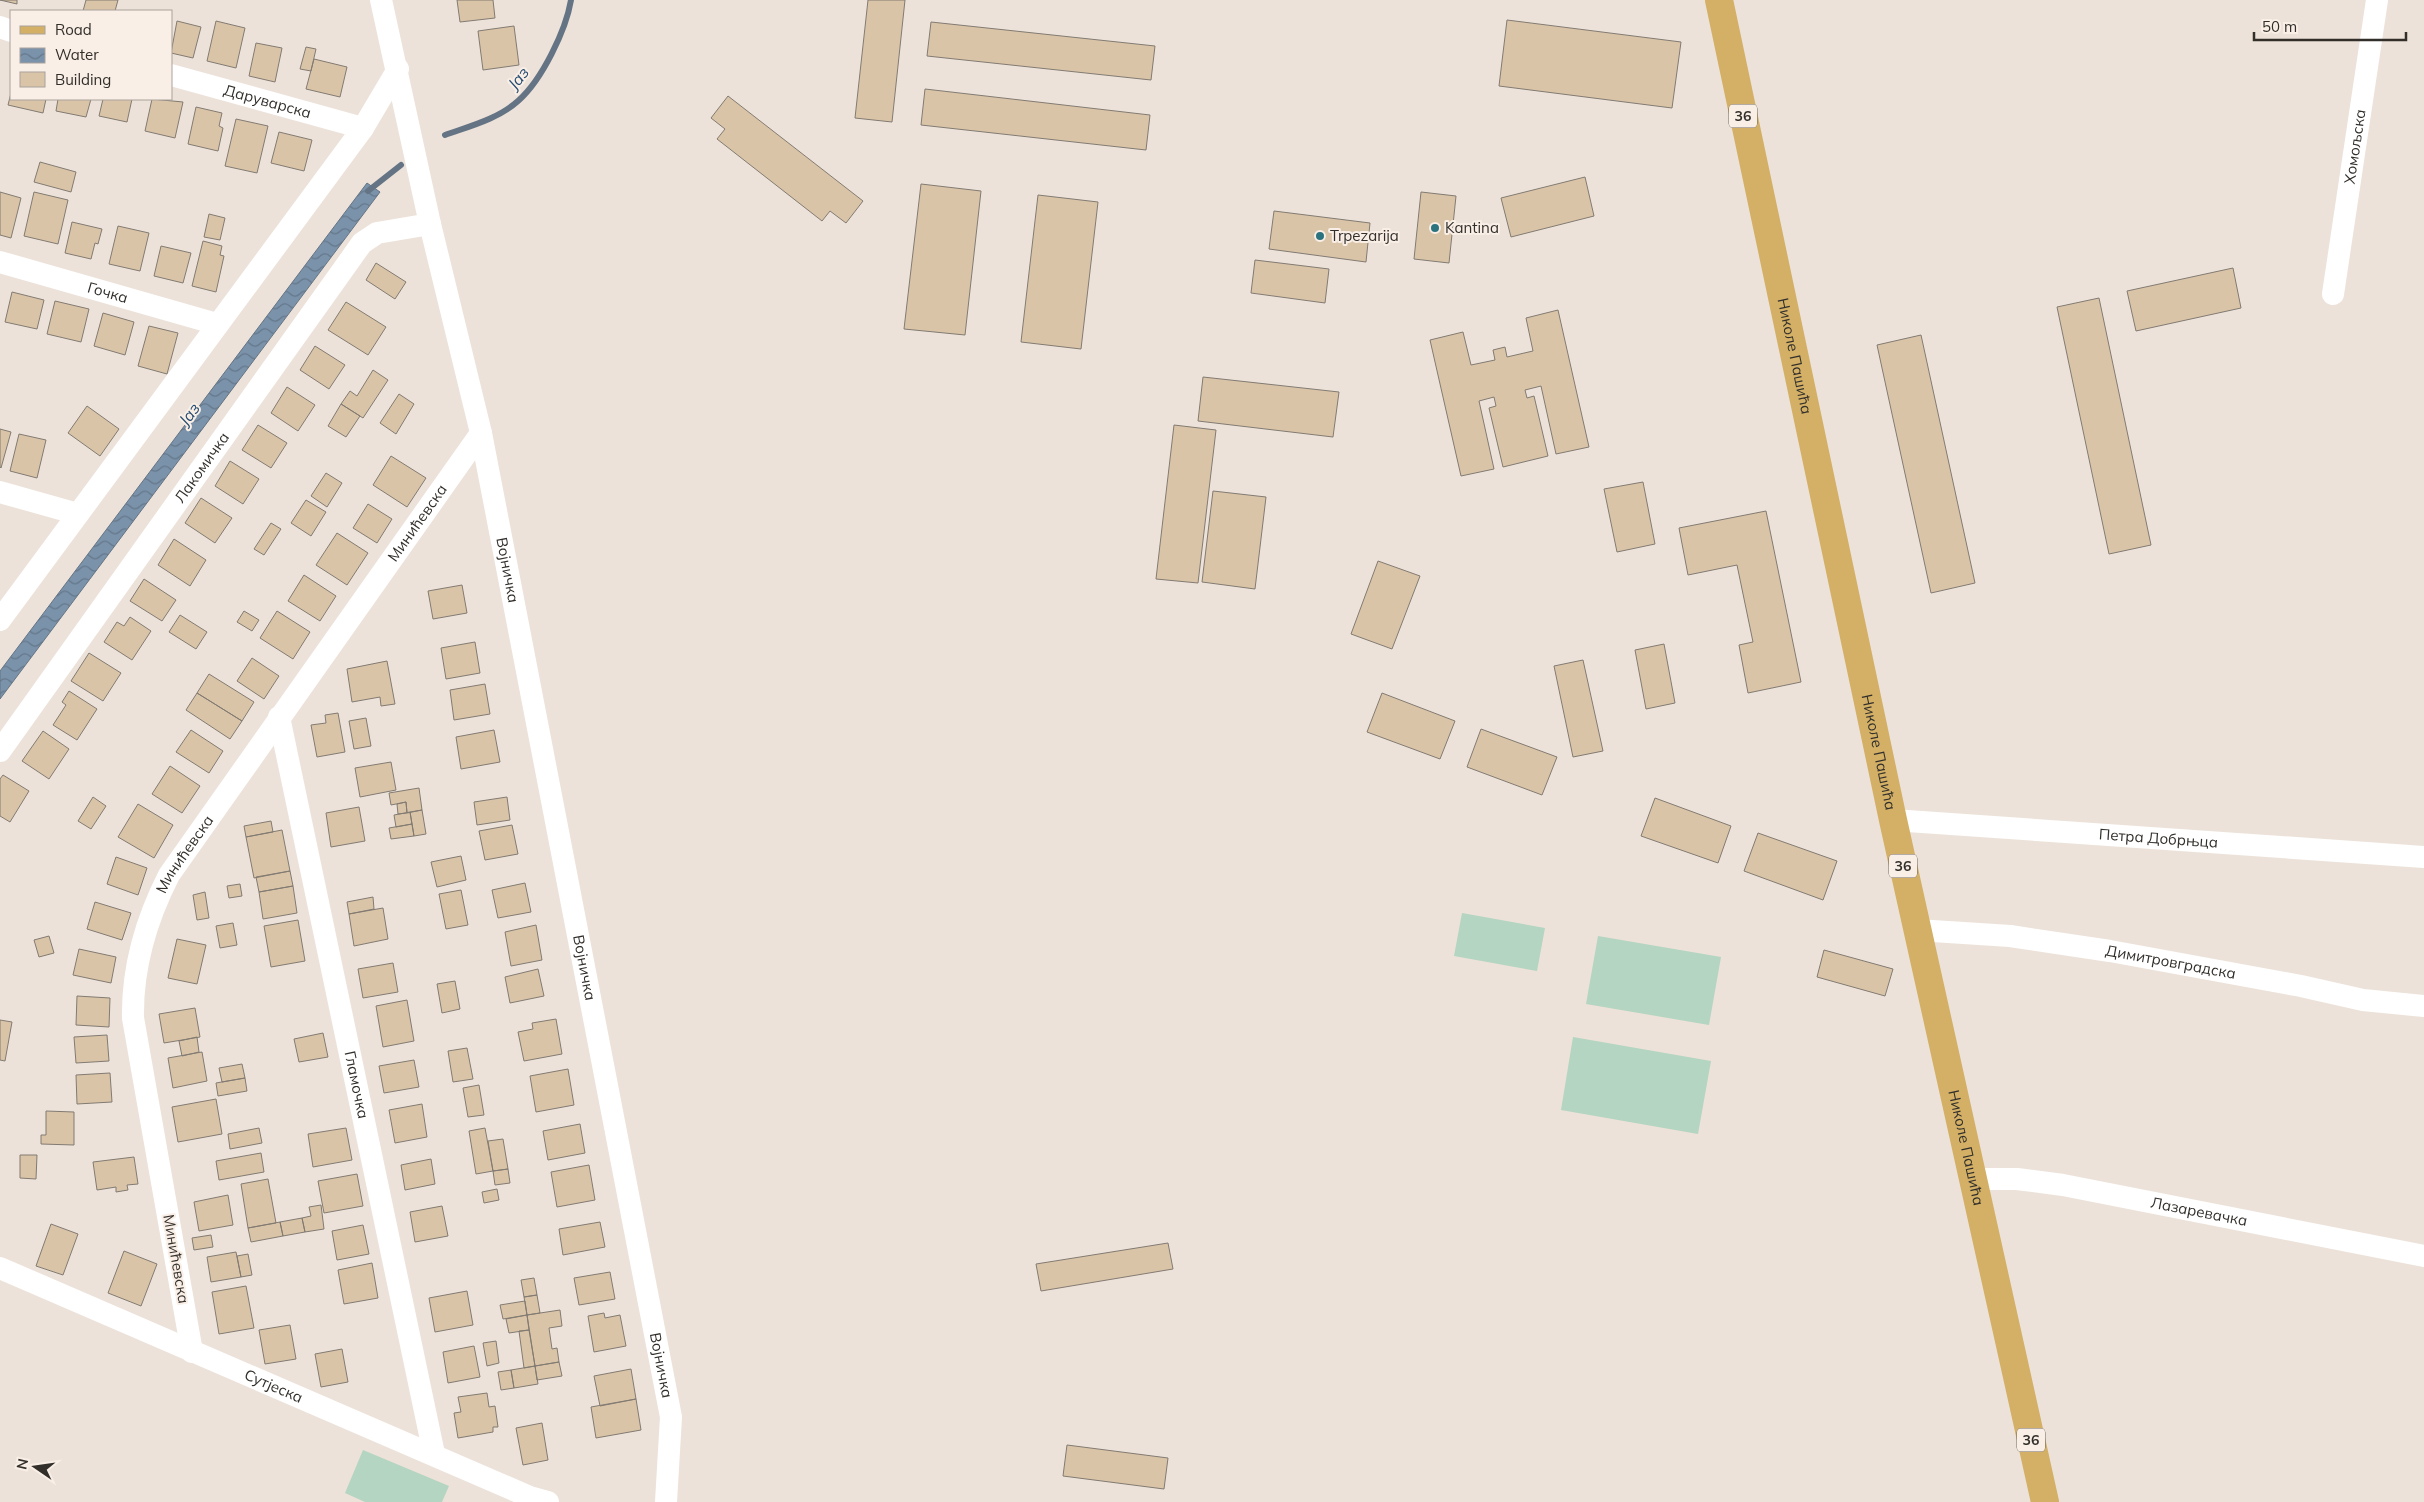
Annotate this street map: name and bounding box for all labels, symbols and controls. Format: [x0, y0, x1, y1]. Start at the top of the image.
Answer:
legend [10, 10, 172, 100]
scale bar [2254, 10, 2406, 42]
text: 50 m [2262, 17, 2297, 36]
text: Road [55, 20, 92, 39]
text: Water [55, 45, 99, 64]
water label: Јаз [502, 63, 533, 95]
text: Building [55, 70, 111, 89]
street label: Даруварска [222, 80, 313, 122]
road number: 36 [1729, 104, 1757, 128]
street label: Хомољска [2340, 108, 2370, 185]
place label: Kantina [1445, 218, 1499, 237]
marker: Kantina [1429, 222, 1441, 234]
place label: Trpezarija [1330, 226, 1399, 245]
marker: Trpezarija [1314, 230, 1326, 242]
street label: Гочка [86, 278, 130, 307]
street label: Николе Пашића [1773, 296, 1817, 416]
water label: Јаз [173, 399, 204, 431]
street label: Лакомичка [170, 428, 233, 506]
street label: Минићевска [383, 480, 451, 565]
street label: Војничка [492, 536, 524, 604]
street label: Николе Пашића [1858, 692, 1901, 812]
street label: Минићевска [152, 811, 217, 896]
street label: Петра Добрњца [2098, 824, 2219, 852]
road number: 36 [1889, 854, 1917, 878]
street label: Војничка [569, 933, 600, 1002]
street label: Димитровградска [2104, 940, 2237, 983]
street label: Гламочка [341, 1049, 373, 1120]
street label: Николе Пашића [1944, 1088, 1989, 1207]
street label: Лазаревачка [2149, 1192, 2249, 1230]
street label: Минићевска [159, 1213, 194, 1305]
street label: Војничка [646, 1331, 677, 1400]
street label: Сутјеска [242, 1365, 306, 1407]
road number: 36 [2017, 1428, 2045, 1452]
north arrow [10, 1442, 60, 1492]
text: N [12, 1457, 32, 1471]

